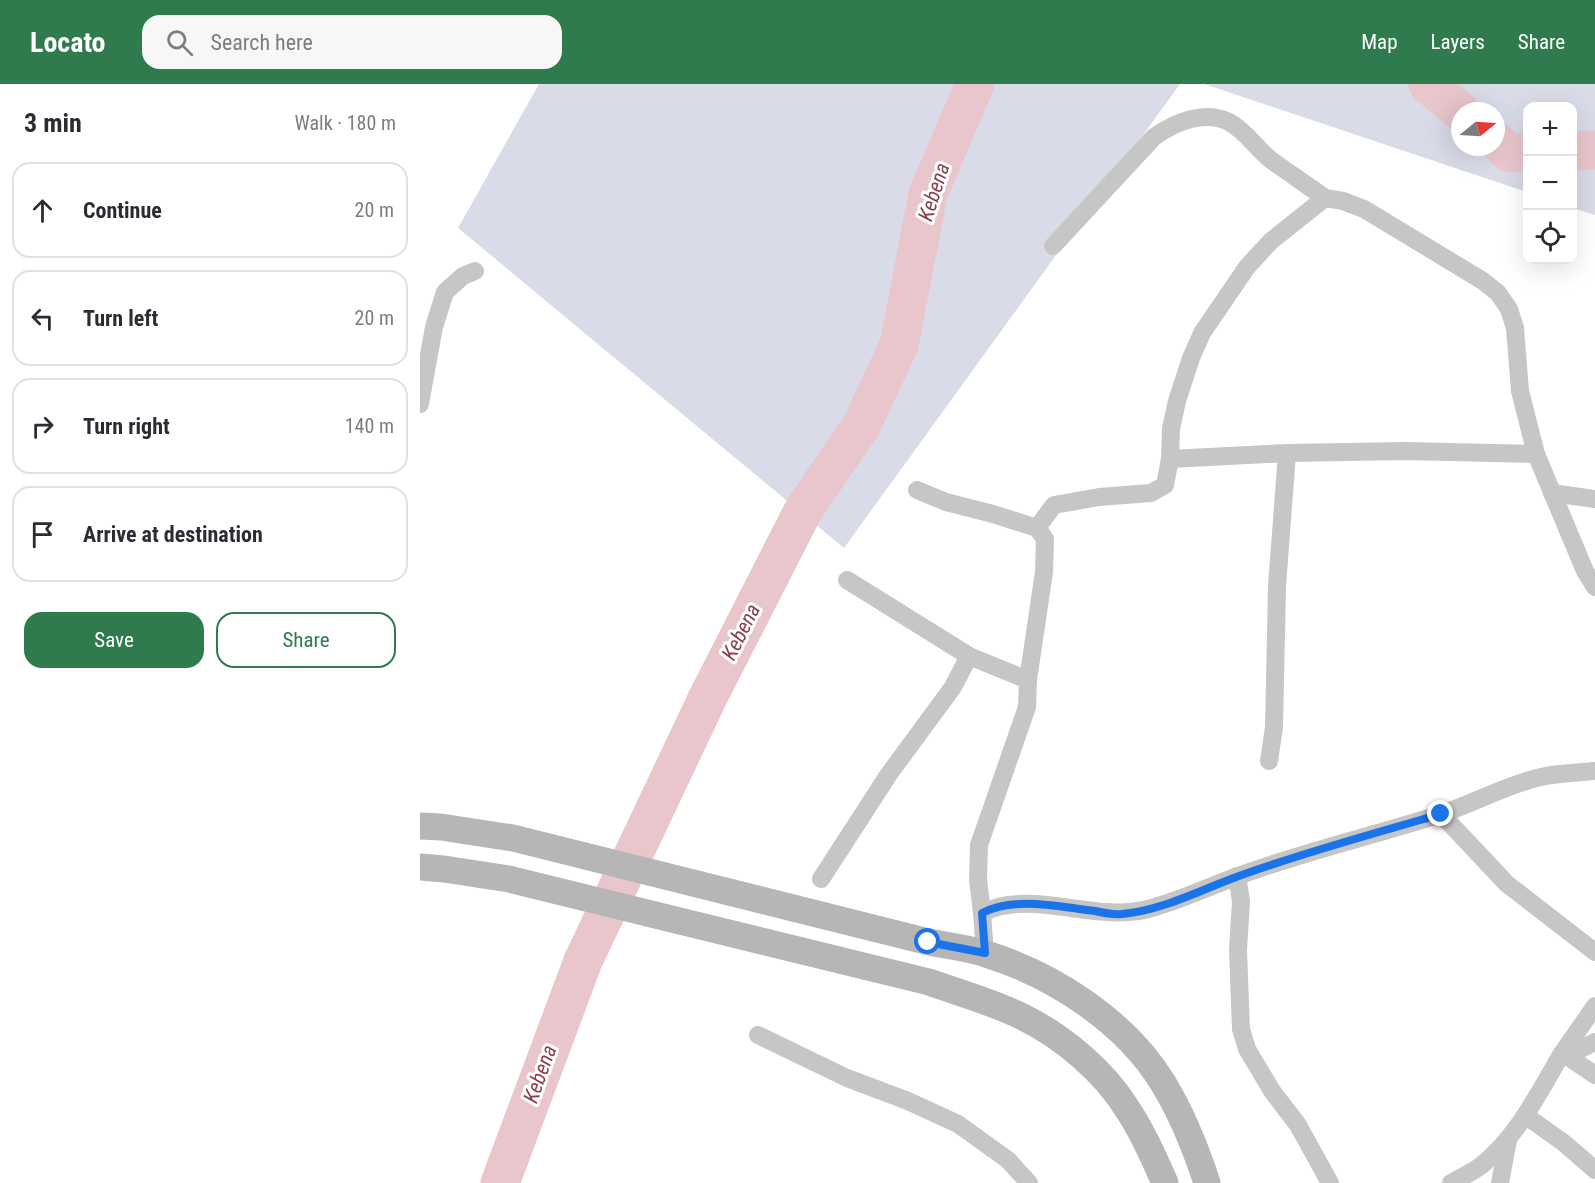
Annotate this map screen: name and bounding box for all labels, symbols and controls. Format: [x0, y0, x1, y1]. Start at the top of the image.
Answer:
search box [142, 15, 562, 69]
text: Locato [30, 26, 106, 59]
icon: search [163, 26, 196, 59]
text: Search here [211, 30, 313, 55]
text: Map [1361, 30, 1398, 54]
text: Layers [1431, 30, 1485, 54]
text: Share [1518, 30, 1565, 54]
north arrow [1451, 102, 1505, 156]
map controls [1523, 102, 1577, 264]
button: + [1523, 102, 1577, 156]
text: 3 min [24, 108, 82, 138]
text: Walk · 180 m [295, 111, 396, 135]
button: − [1523, 156, 1577, 210]
water label: Kebena [913, 160, 955, 224]
icon: ahead [26, 194, 59, 227]
text: Continue [83, 198, 162, 223]
text: 20 m [355, 198, 394, 222]
button: locate [1523, 210, 1577, 264]
icon: left [26, 302, 59, 335]
text: Turn left [83, 306, 158, 331]
text: 20 m [355, 306, 394, 330]
icon: right [26, 410, 59, 443]
text: Turn right [83, 414, 170, 439]
text: 140 m [345, 414, 394, 438]
icon: arrive [26, 518, 59, 551]
text: Arrive at destination [83, 522, 263, 547]
water label: Kebena [717, 600, 765, 664]
button: Save [24, 612, 204, 668]
button: Share [216, 612, 396, 668]
route end [1427, 800, 1453, 826]
route start [914, 928, 940, 954]
water label: Kebena [519, 1042, 561, 1106]

